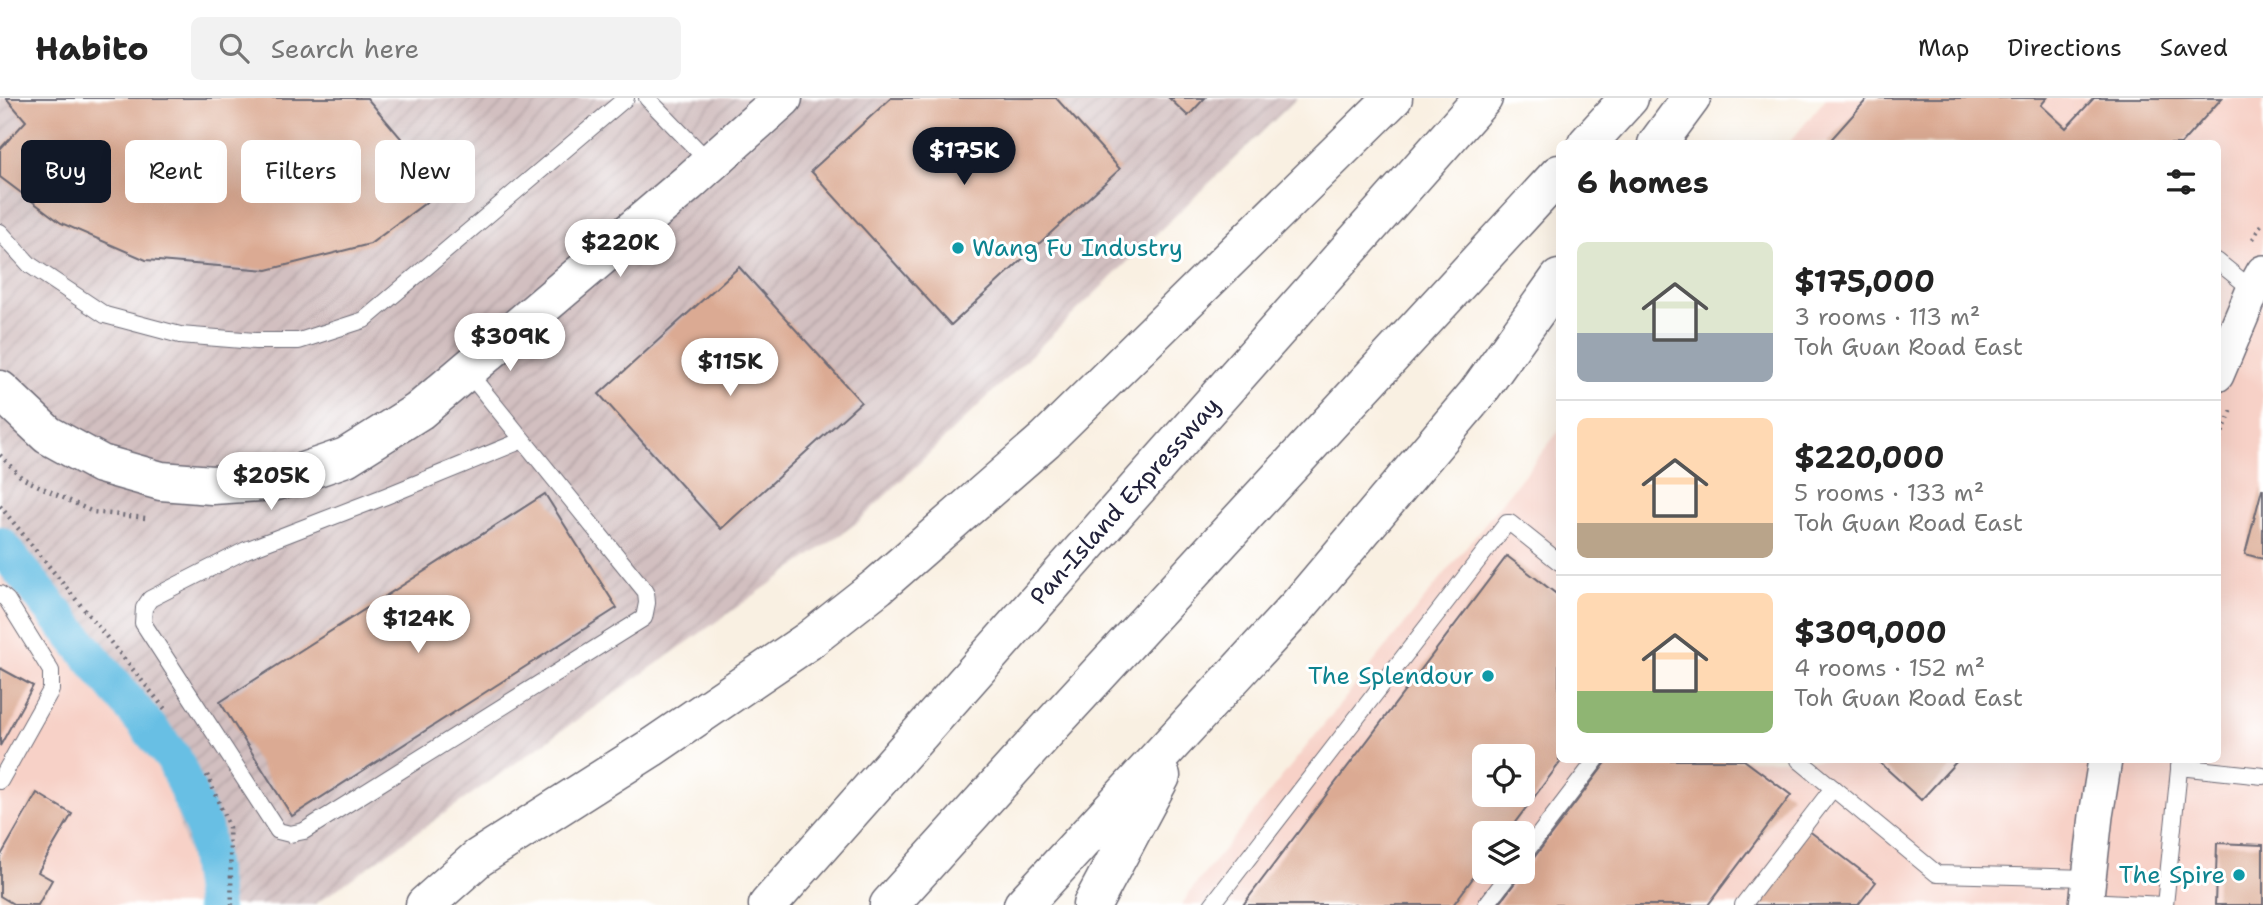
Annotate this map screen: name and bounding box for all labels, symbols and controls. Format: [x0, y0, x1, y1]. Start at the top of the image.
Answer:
search box [191, 17, 681, 80]
text: Habito [35, 26, 149, 71]
icon: search [215, 29, 253, 67]
text: Search here [271, 31, 419, 66]
text: Map [1918, 32, 1969, 64]
text: Directions [2007, 32, 2122, 64]
text: Saved [2160, 32, 2228, 64]
pin: $175K [915, 127, 1013, 187]
text: $175K [929, 135, 999, 165]
chip: Buy [21, 140, 111, 203]
chip: Rent [125, 140, 227, 203]
chip: Filters [241, 140, 361, 203]
chip: New [375, 140, 475, 203]
text: 6 homes [1577, 162, 1709, 203]
icon: filters [2162, 163, 2200, 201]
pin: $220K [571, 220, 669, 279]
text: $220K [581, 227, 659, 257]
place label: Wang Fu Industry [972, 232, 1183, 264]
marker: Wang Fu Industry [950, 240, 966, 256]
text: $175,000 [1794, 261, 1935, 302]
icon: home [1633, 270, 1717, 354]
text: 3 rooms · 113 m² [1794, 302, 1980, 332]
pin: $309K [461, 314, 559, 373]
text: $309K [470, 321, 550, 351]
text: Toh Guan Road East [1794, 332, 2023, 362]
pin: $115K [681, 338, 779, 398]
text: $115K [697, 346, 763, 376]
street label: Pan-Island Expressway [1023, 390, 1227, 612]
text: $220,000 [1794, 437, 1944, 478]
icon: home [1633, 446, 1717, 530]
pin: $205K [222, 452, 320, 512]
text: $205K [232, 460, 310, 490]
text: 5 rooms · 133 m² [1794, 478, 1984, 508]
text: Toh Guan Road East [1794, 508, 2023, 538]
pin: $124K [369, 596, 467, 655]
text: $124K [382, 603, 454, 633]
text: $309,000 [1794, 612, 1947, 653]
icon: home [1633, 621, 1717, 705]
text: 4 rooms · 152 m² [1794, 653, 1985, 683]
place label: The Splendour [1308, 660, 1474, 692]
marker: The Splendour [1480, 668, 1496, 684]
text: Toh Guan Road East [1794, 683, 2023, 713]
map controls [1472, 744, 1535, 884]
button: locate [1472, 744, 1535, 807]
button: layers [1472, 821, 1535, 884]
place label: The Spire [2119, 859, 2225, 891]
marker: The Spire [2231, 867, 2247, 883]

